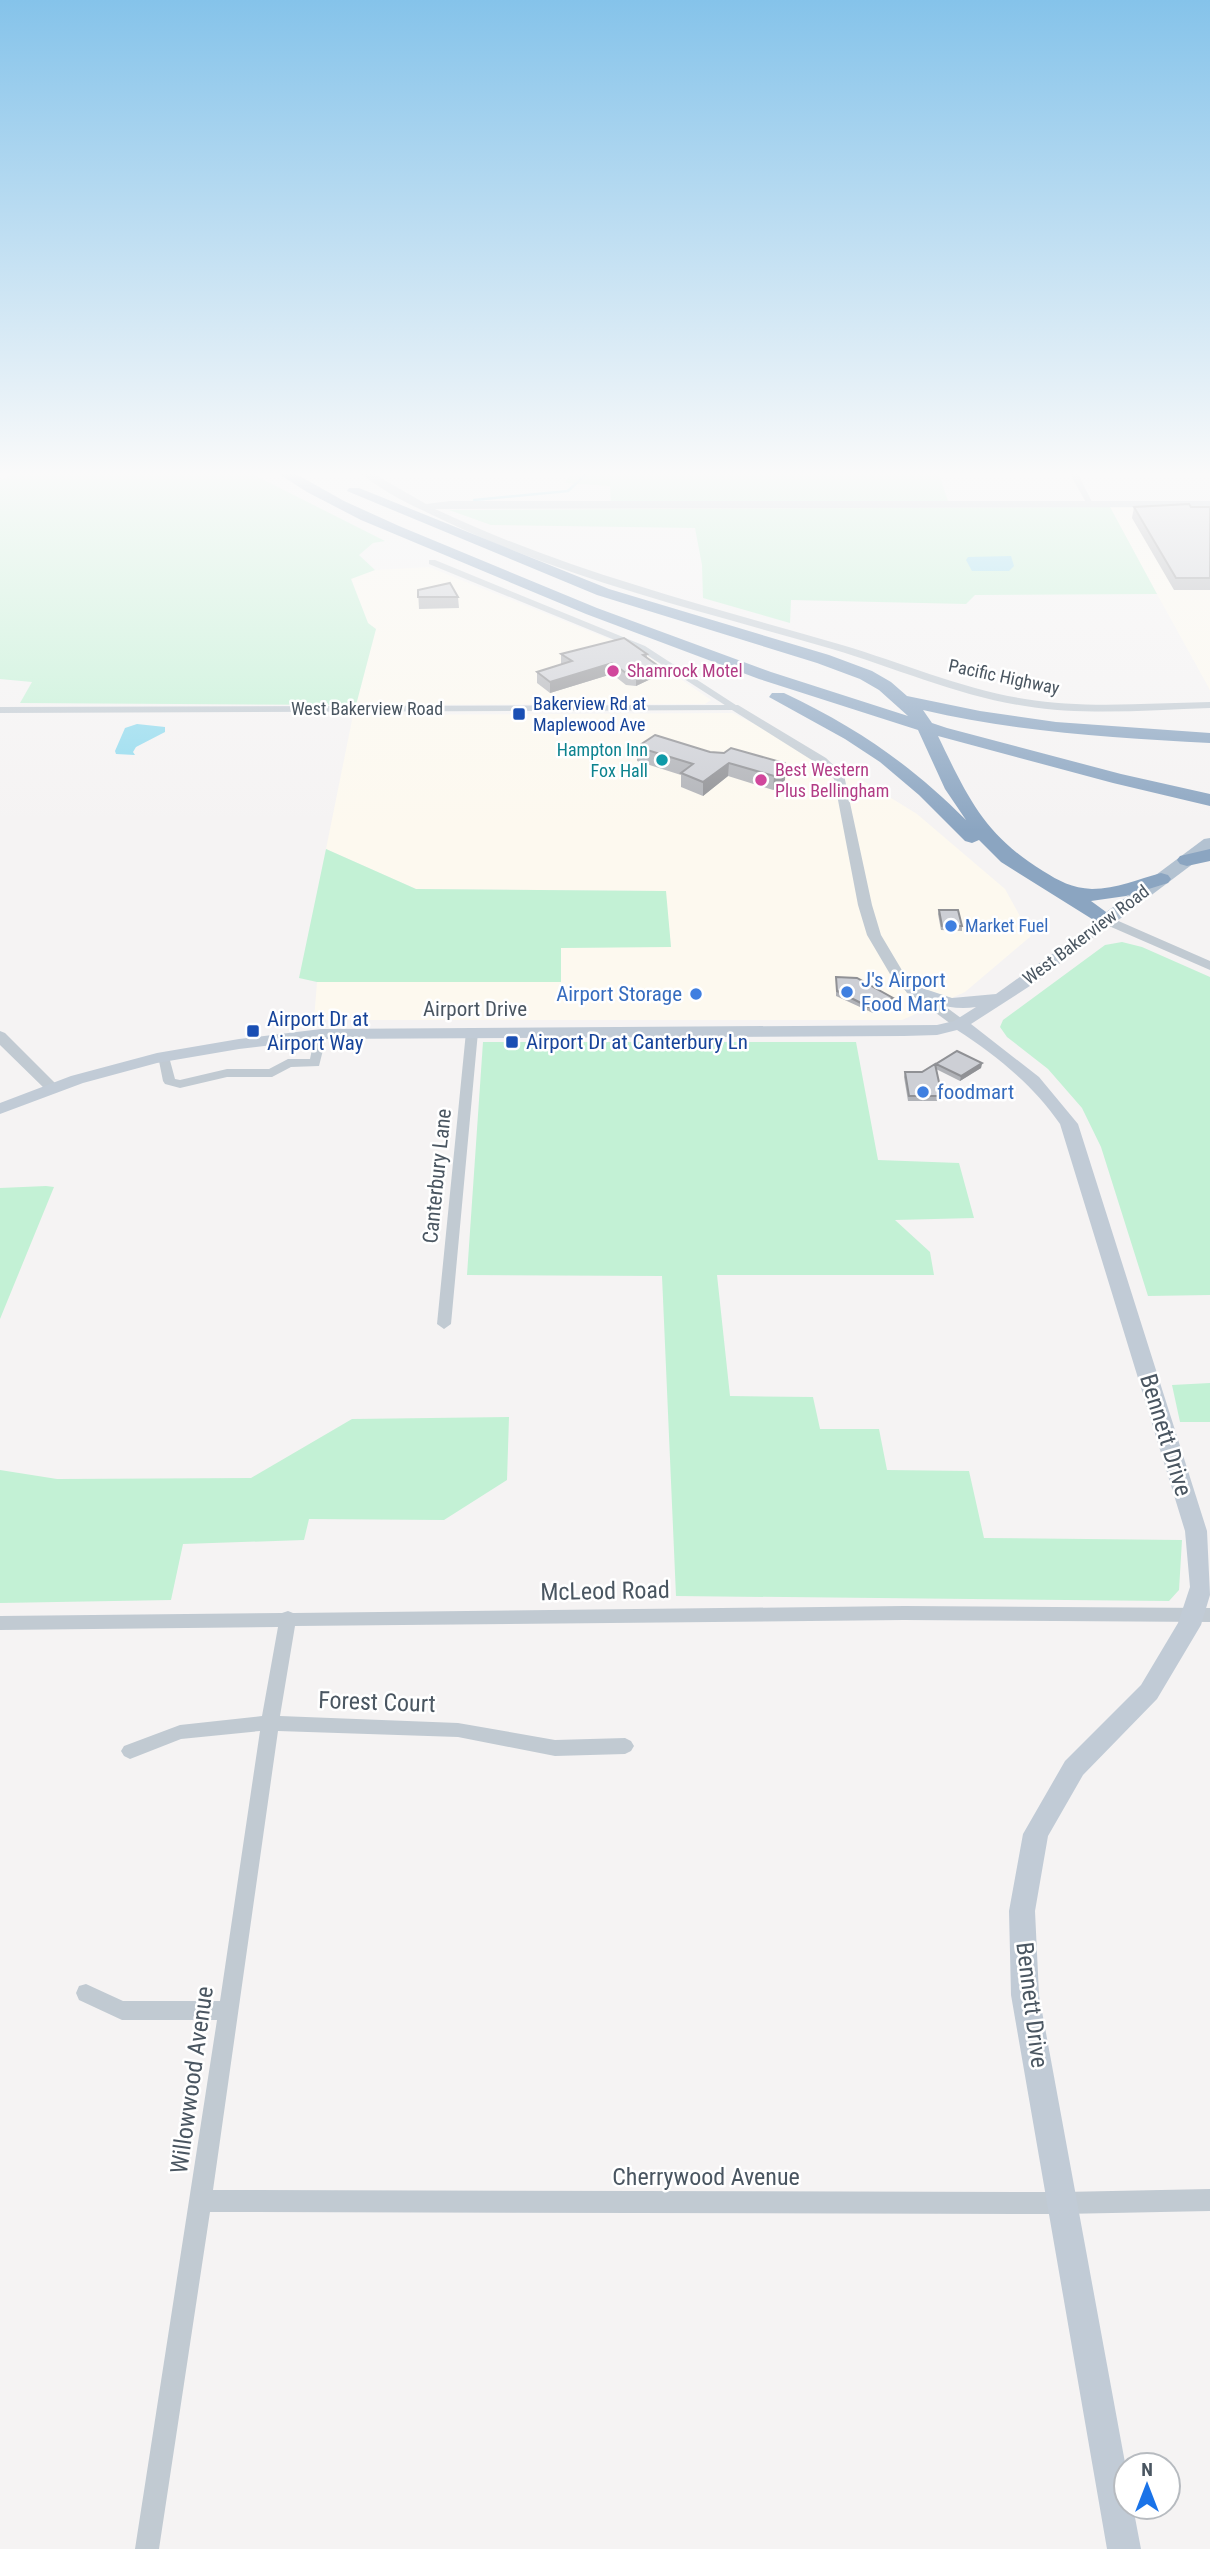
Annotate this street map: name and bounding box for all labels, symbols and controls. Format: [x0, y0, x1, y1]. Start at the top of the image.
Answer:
street label: Pacific Highway [947, 655, 1062, 699]
place label: Shamrock Motel [627, 660, 743, 681]
marker: Shamrock Motel [605, 663, 621, 679]
place label: Bakerview Rd at Maplewood Ave [533, 693, 646, 735]
street label: West Bakerview Road [291, 698, 443, 719]
marker: Bakerview Rd at Maplewood Ave [511, 706, 527, 722]
place label: Hampton Inn Fox Hall [557, 739, 648, 781]
marker: Hampton Inn Fox Hall [654, 752, 670, 768]
place label: Best Western Plus Bellingham [775, 759, 889, 801]
marker: Best Western Plus Bellingham [753, 772, 769, 788]
street label: West Bakerview Road [1019, 880, 1153, 989]
place label: Market Fuel [965, 915, 1048, 936]
marker: Market Fuel [943, 918, 959, 934]
place label: J's Airport Food Mart [861, 968, 946, 1016]
place label: Airport Storage [556, 982, 682, 1006]
marker: J's Airport Food Mart [839, 984, 855, 1000]
marker: Airport Storage [688, 986, 704, 1002]
street label: Airport Drive [423, 997, 527, 1021]
place label: Airport Dr at Airport Way [267, 1007, 369, 1055]
marker: Airport Dr at Airport Way [245, 1023, 261, 1039]
place label: Airport Dr at Canterbury Ln [526, 1030, 748, 1054]
marker: Airport Dr at Canterbury Ln [504, 1034, 520, 1050]
place label: foodmart [937, 1080, 1014, 1104]
marker: foodmart [915, 1084, 931, 1100]
street label: Canterbury Lane [418, 1107, 456, 1245]
street label: Bennett Drive [1134, 1370, 1198, 1500]
street label: McLeod Road [540, 1576, 670, 1606]
street label: Forest Court [318, 1686, 436, 1718]
street label: Bennett Drive [1010, 1941, 1054, 2069]
street label: Willowwood Avenue [165, 1985, 219, 2175]
street label: Cherrywood Avenue [612, 2163, 800, 2191]
north arrow [1112, 2451, 1182, 2521]
text: N [1141, 2458, 1153, 2481]

